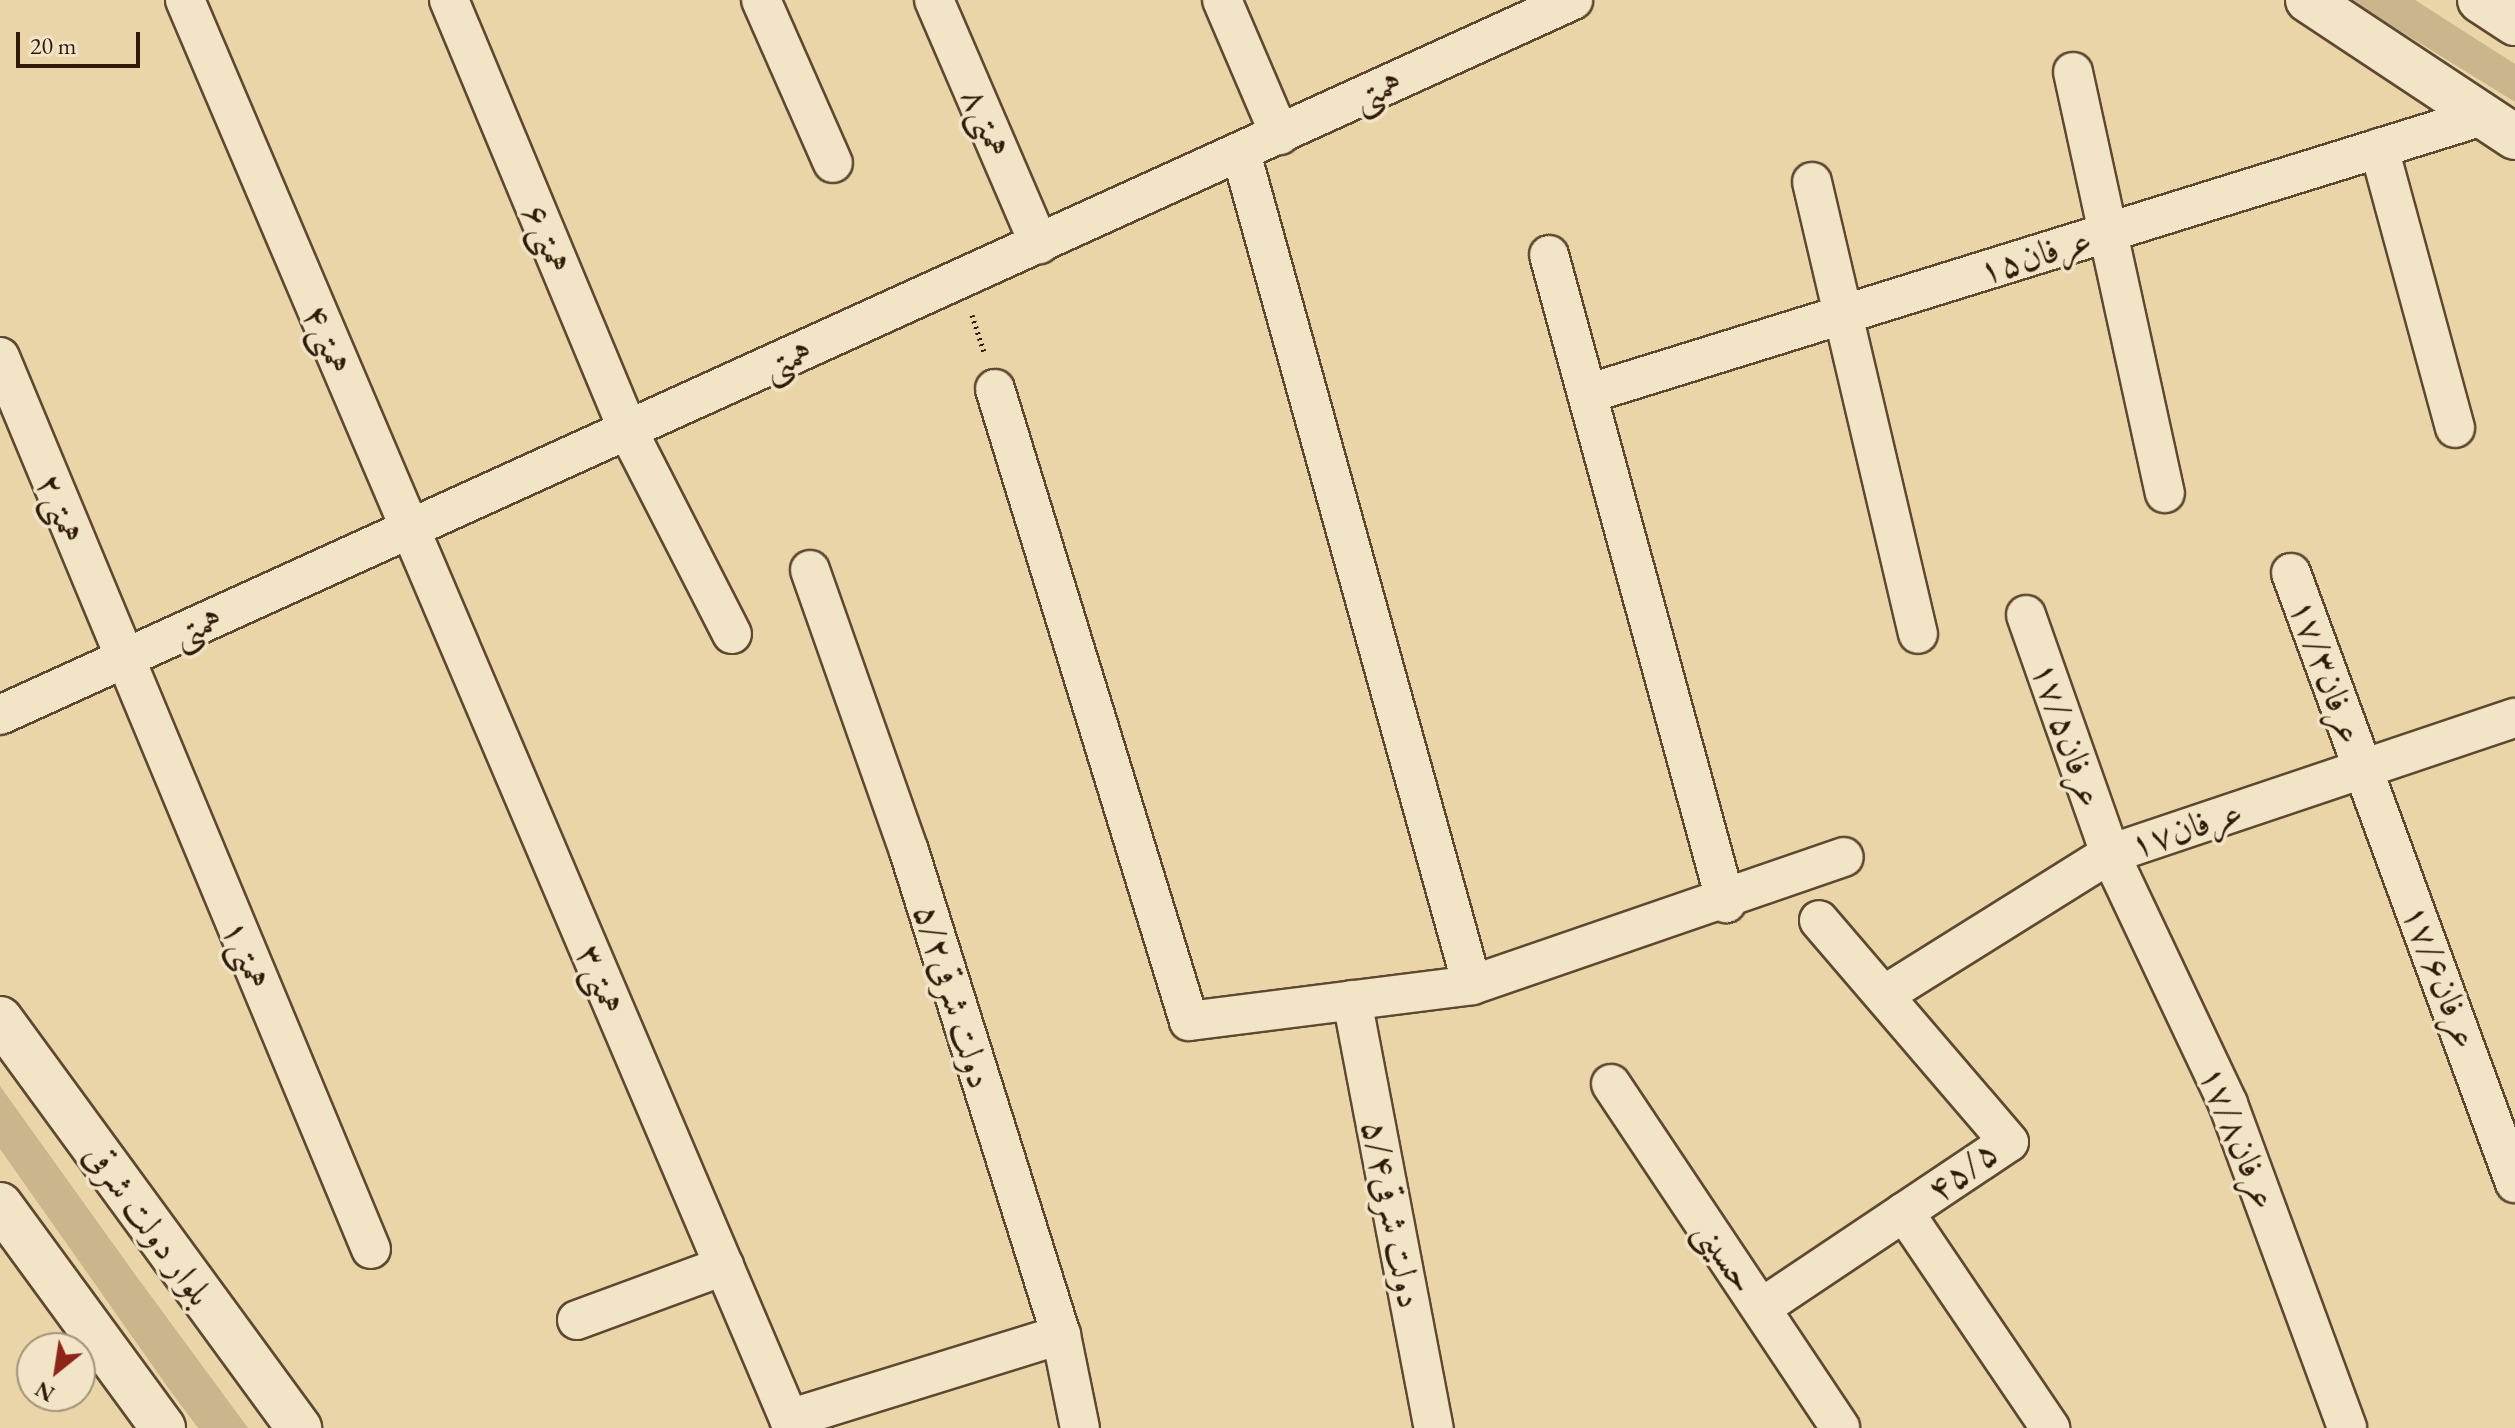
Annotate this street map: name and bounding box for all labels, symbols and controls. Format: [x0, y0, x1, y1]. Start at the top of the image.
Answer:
scale bar [20, 16, 144, 66]
text: 20 m [30, 30, 77, 61]
street label: همتی [1345, 60, 1409, 120]
street label: همتی۸ [953, 81, 1021, 163]
street label: ۶همتی [514, 197, 582, 279]
street label: ۱۵عرفان [1973, 217, 2097, 293]
street label: ۴همتی [294, 298, 362, 380]
street label: همتی [755, 329, 819, 389]
street label: ۲همتی [28, 467, 94, 549]
street label: ۱۷/۳عرفان [2281, 593, 2373, 749]
street label: همتی [165, 596, 229, 656]
street label: ۱۷/۵عرفان [2023, 655, 2113, 813]
street label: ۱۷عرفان [2124, 790, 2248, 866]
street label: ۱۷/۶عرفان [2394, 898, 2488, 1054]
street label: ۵/۲دولت شرقی [906, 899, 1002, 1093]
street label: ۱همتی [213, 913, 281, 995]
street label: ۳همتی [567, 938, 635, 1020]
street label: ۱۷/۸عرفان [2191, 1059, 2287, 1215]
street label: ۵/۴دولت شرقی [1354, 1116, 1432, 1312]
street label: ۴۵/۵ [1918, 1129, 2006, 1211]
street label: بلوار دولت شرقی [75, 1134, 223, 1314]
street label: حسینی [1686, 1211, 1766, 1301]
north arrow [16, 1332, 96, 1412]
text: N [30, 1374, 60, 1408]

